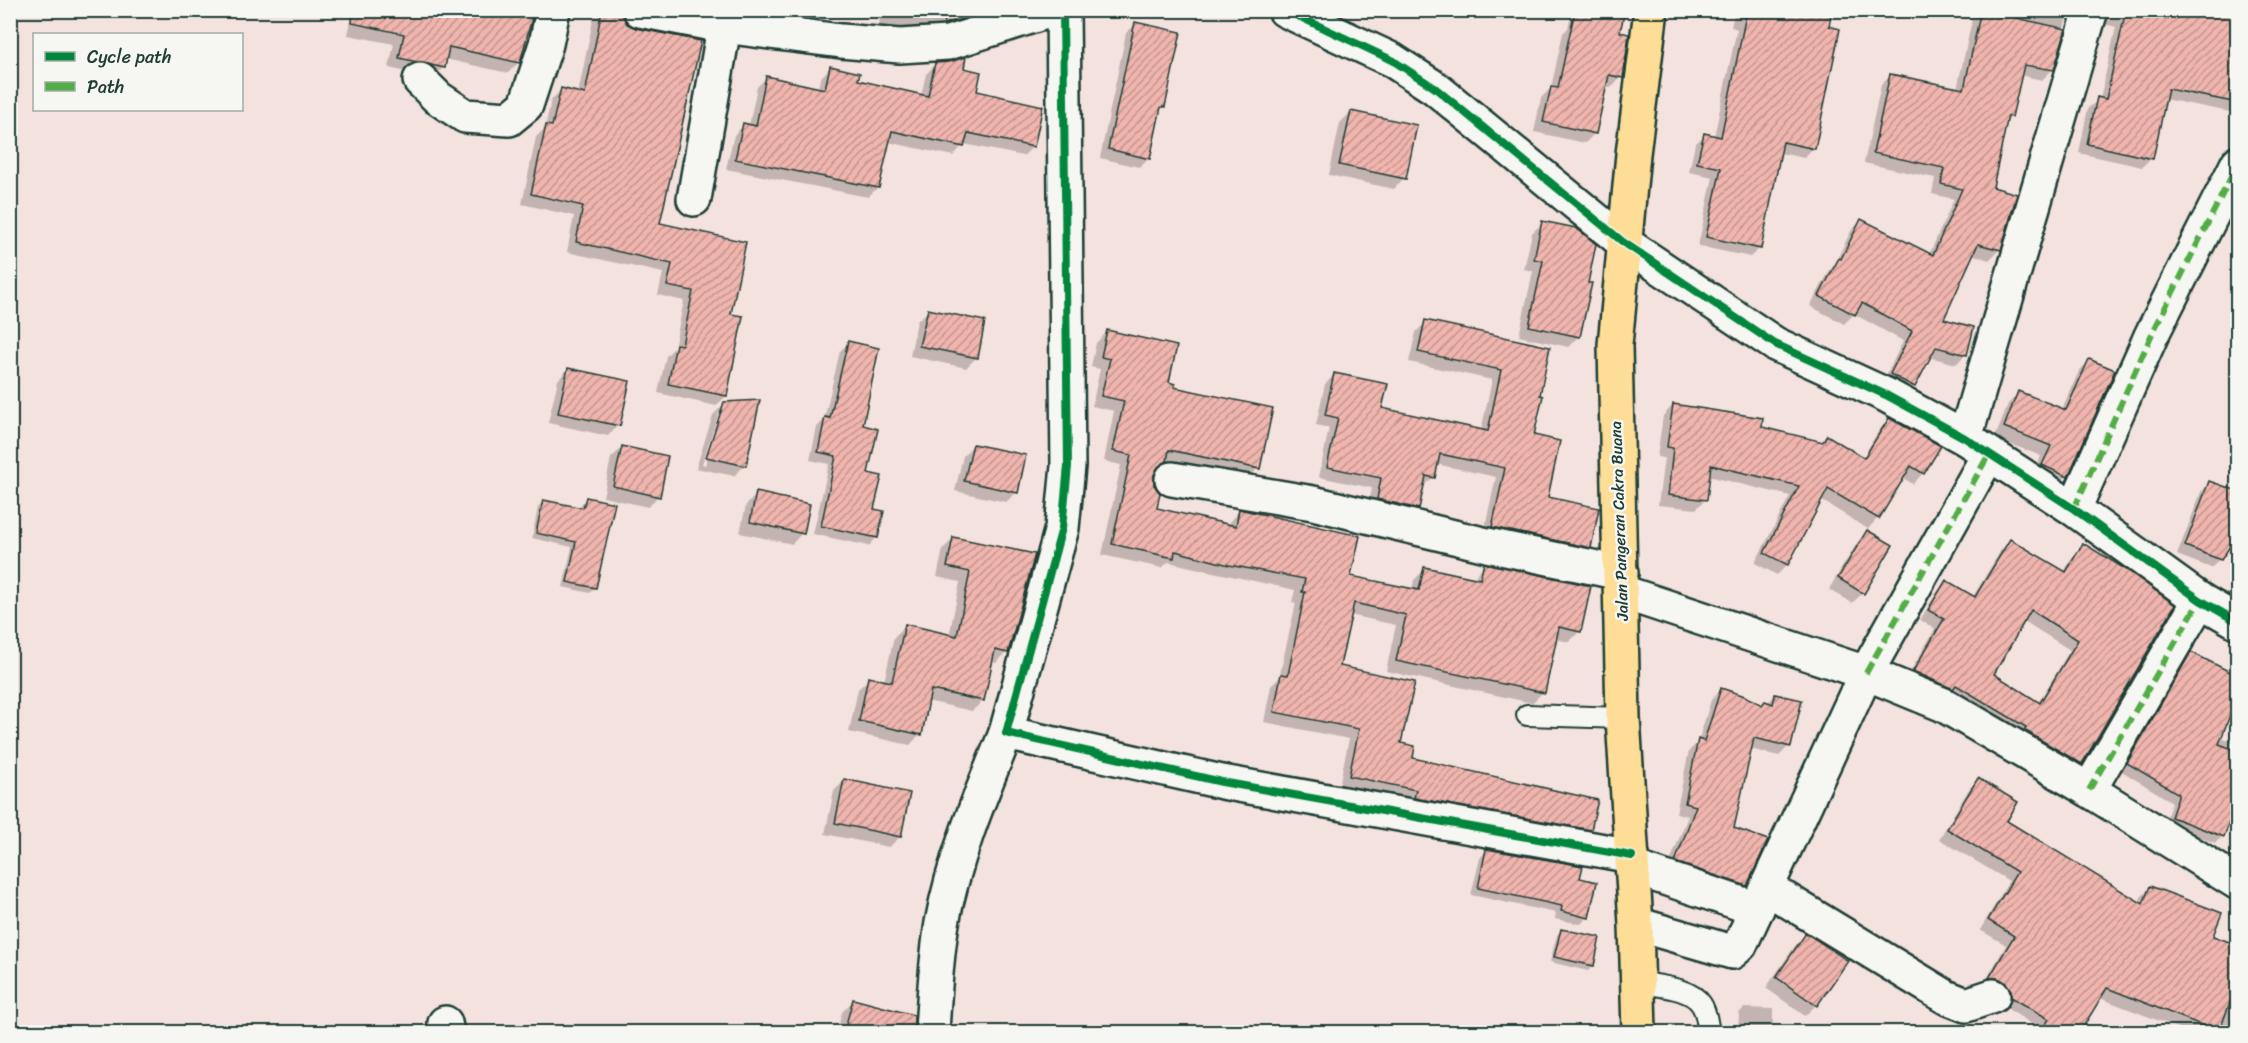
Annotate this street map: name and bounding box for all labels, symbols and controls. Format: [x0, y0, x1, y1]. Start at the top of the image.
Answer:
legend [33, 33, 243, 111]
text: Cycle path [87, 41, 171, 73]
text: Path [87, 71, 124, 103]
street label: Jalan Pangeran Cakra Buana [1601, 421, 1637, 622]

